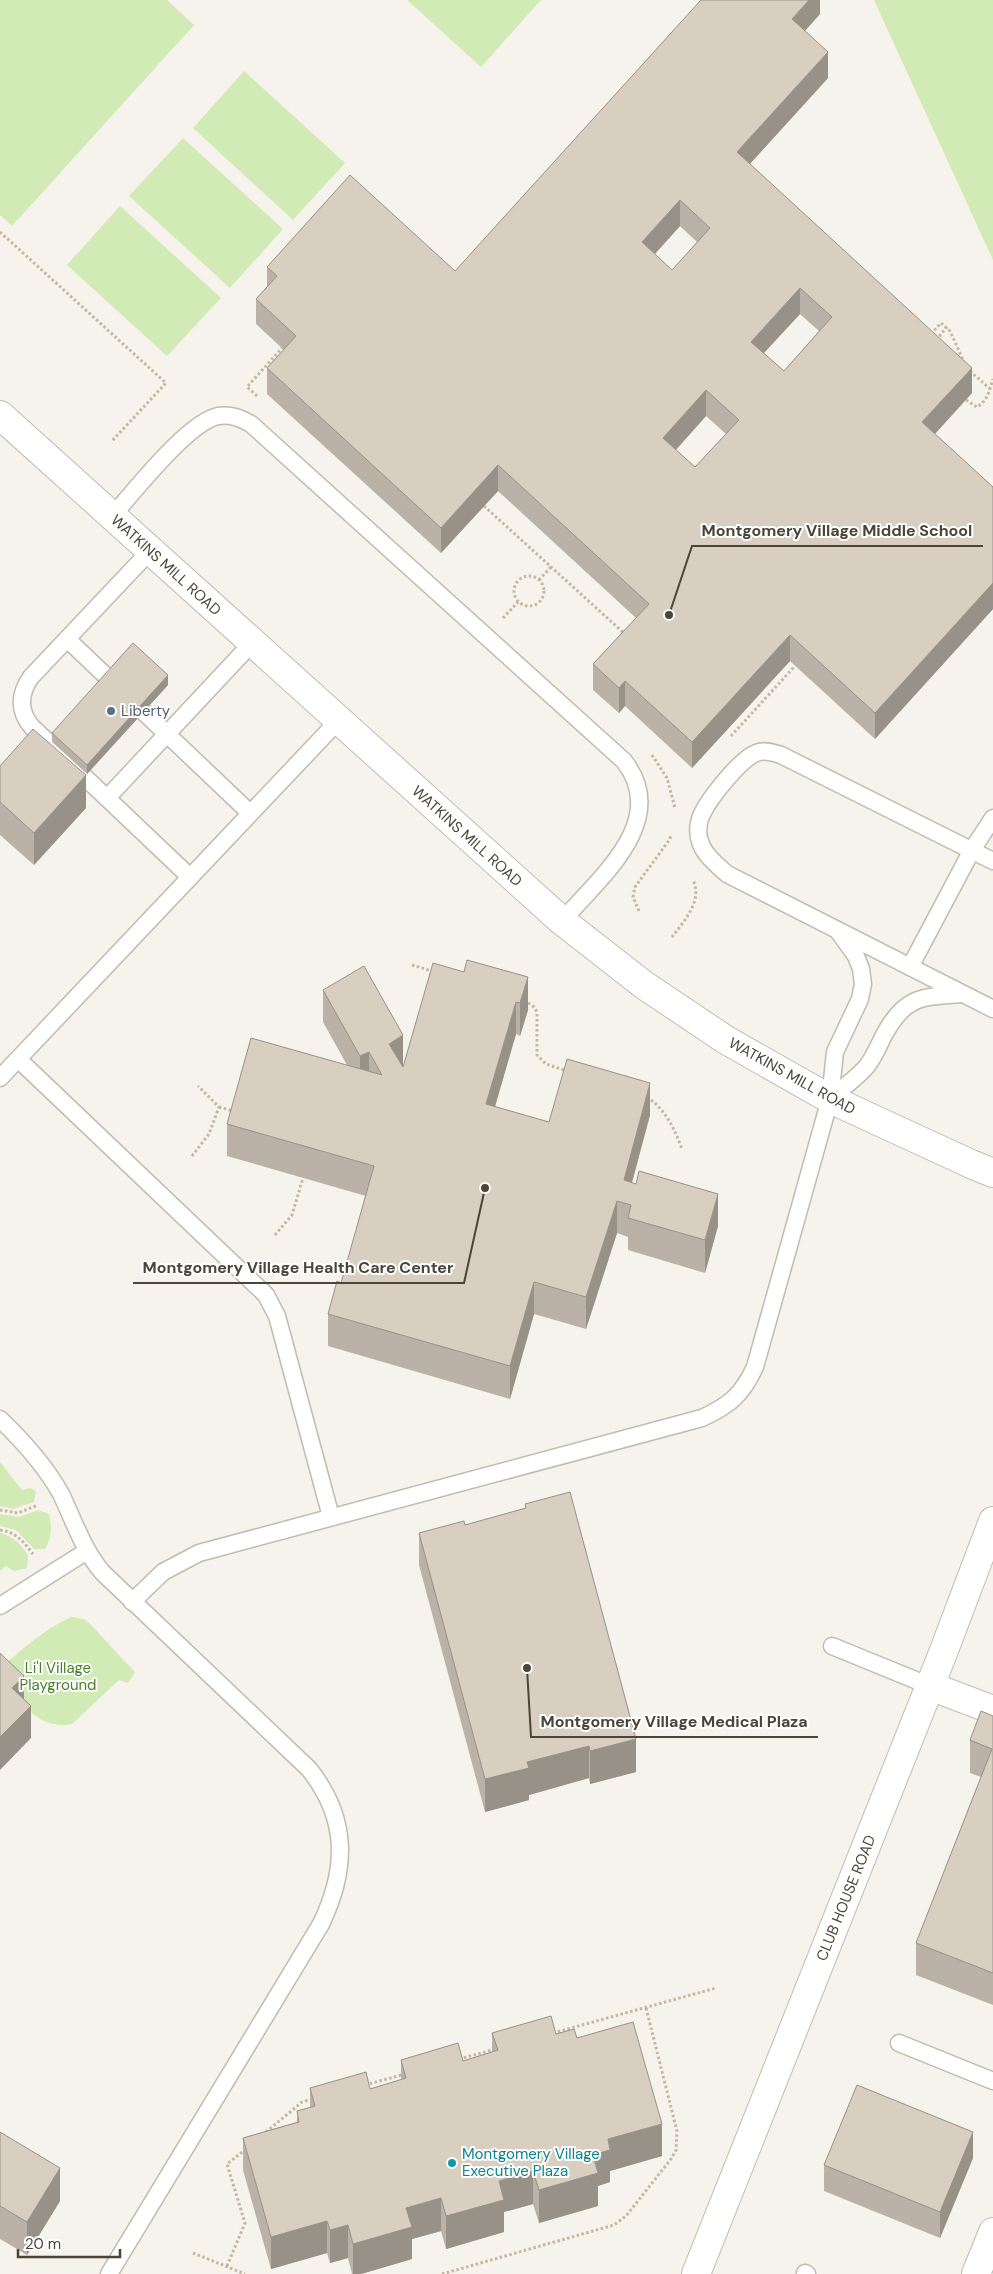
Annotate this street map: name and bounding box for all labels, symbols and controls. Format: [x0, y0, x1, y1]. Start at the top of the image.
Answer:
street label: WATKINS MILL ROAD [107, 510, 225, 620]
callout: Montgomery Village Middle School [692, 515, 983, 546]
text: Montgomery Village Middle School [702, 520, 972, 541]
place label: Liberty [121, 701, 171, 721]
marker: Liberty [105, 705, 117, 717]
street label: WATKINS MILL ROAD [408, 781, 526, 891]
street label: WATKINS MILL ROAD [725, 1033, 859, 1119]
callout: Montgomery Village Health Care Center [133, 1252, 464, 1283]
text: Montgomery Village Health Care Center [142, 1257, 454, 1278]
park label: Li'l Village Playground [20, 1658, 97, 1695]
callout: Montgomery Village Medical Plaza [531, 1706, 818, 1737]
text: Montgomery Village Medical Plaza [540, 1711, 808, 1732]
street label: CLUB HOUSE ROAD [812, 1832, 880, 1964]
place label: Montgomery Village Executive Plaza [462, 2144, 600, 2181]
marker: Montgomery Village Executive Plaza [446, 2157, 458, 2169]
scale bar [18, 2226, 120, 2258]
text: 20 m [25, 2234, 61, 2254]

